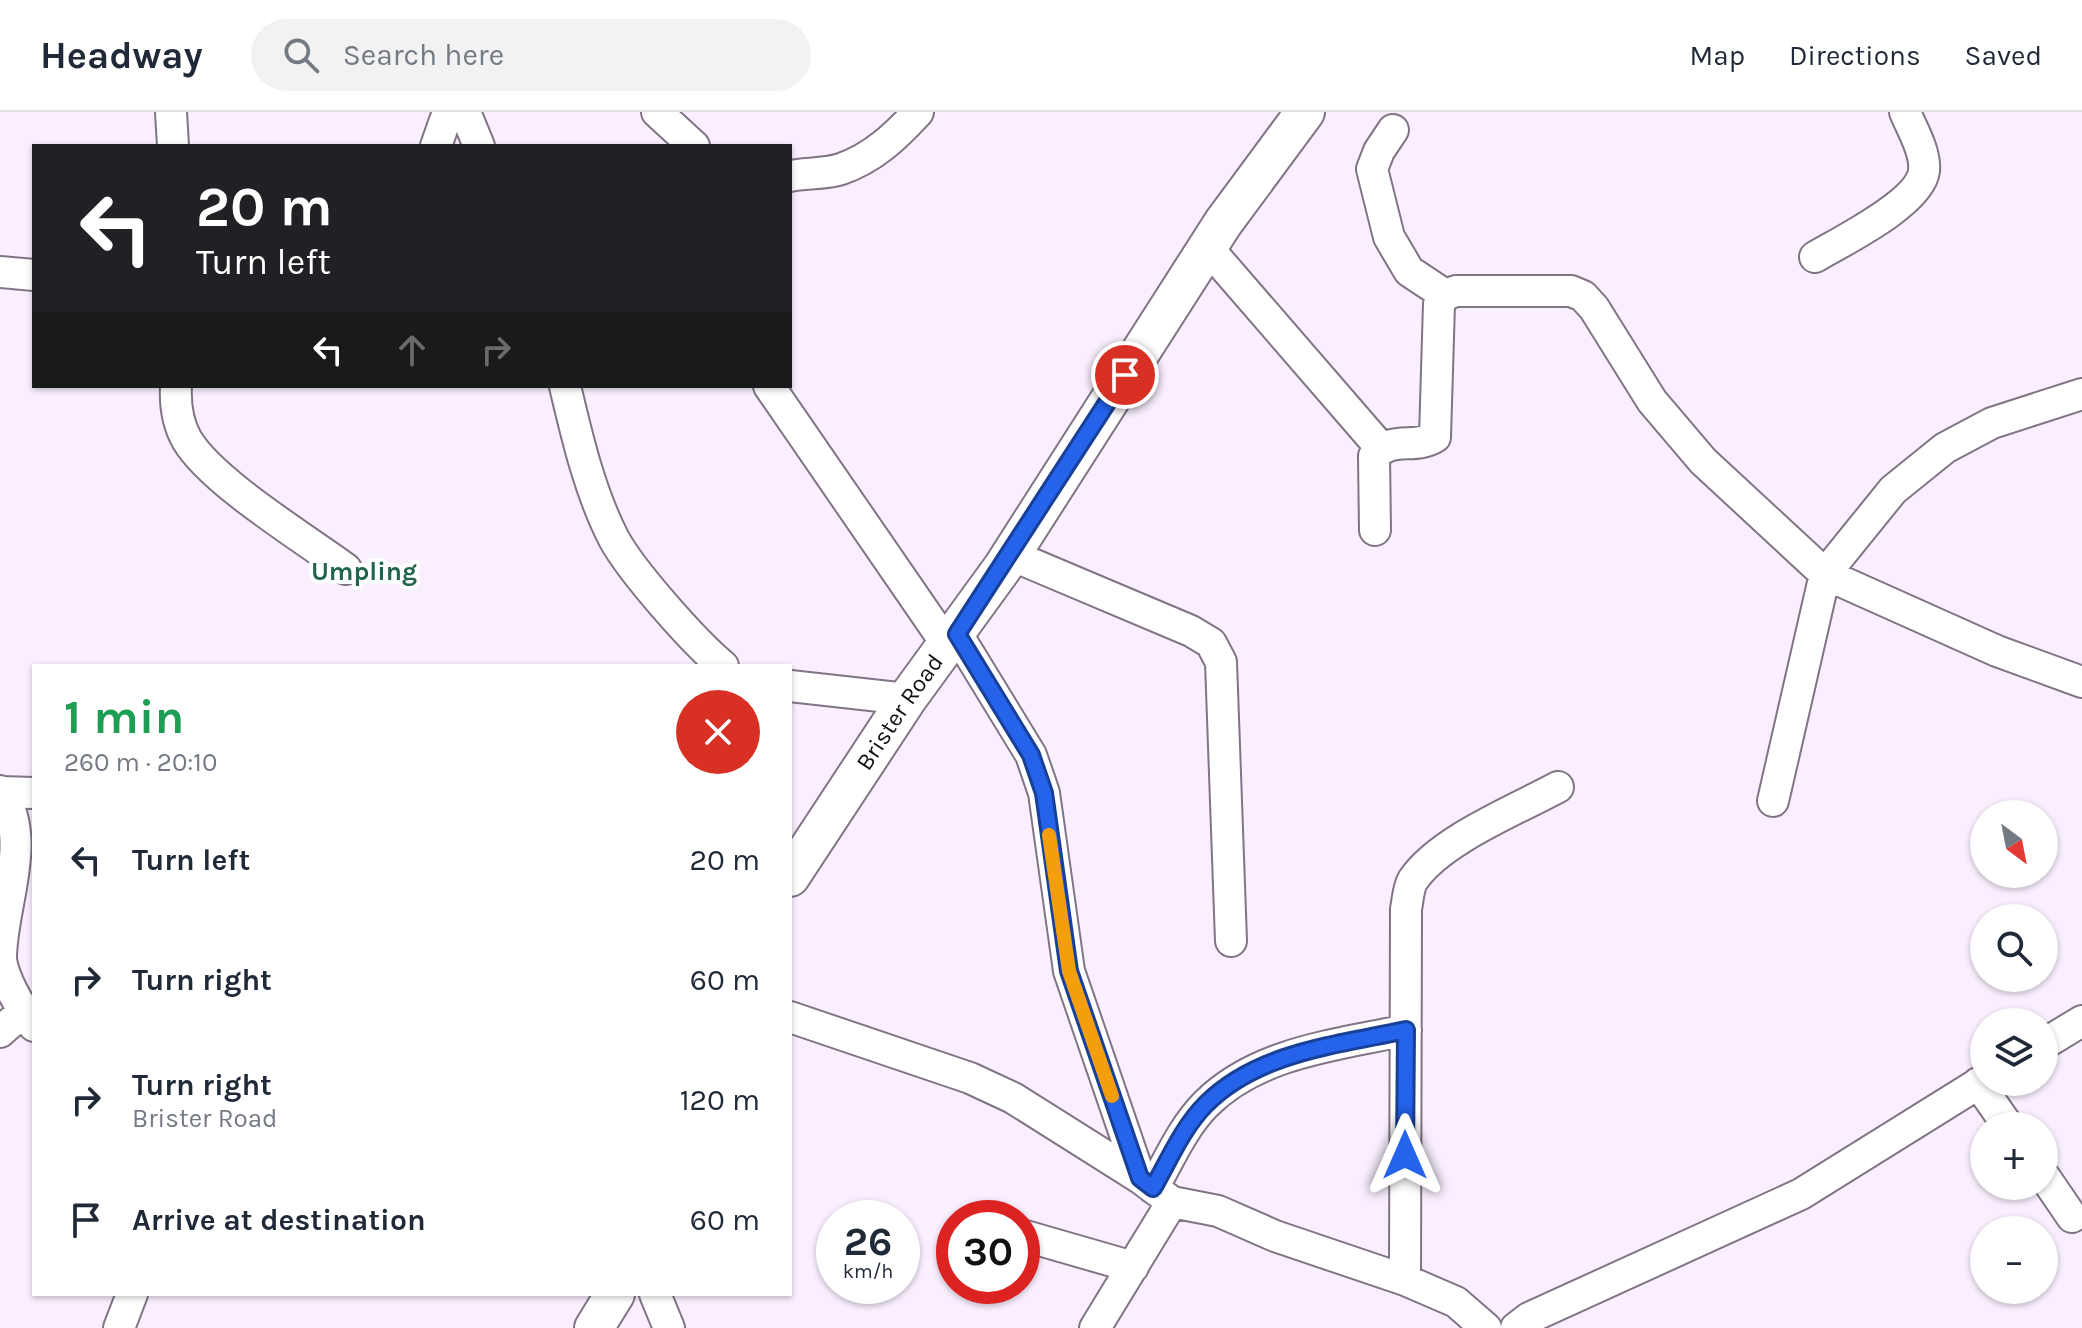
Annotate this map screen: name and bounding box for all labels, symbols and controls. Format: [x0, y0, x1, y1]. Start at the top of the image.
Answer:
search box [251, 19, 811, 91]
text: Headway [40, 33, 203, 78]
icon: search [279, 33, 323, 77]
text: Search here [343, 37, 504, 73]
text: Map [1690, 39, 1745, 72]
text: Directions [1789, 39, 1921, 72]
text: Saved [1965, 39, 2042, 72]
text: 20 m [196, 174, 333, 239]
icon: left [64, 176, 168, 280]
text: Turn left [196, 241, 331, 283]
icon: left [306, 328, 350, 372]
icon: ahead [390, 328, 434, 372]
icon: right [474, 328, 518, 372]
pin [1091, 341, 1159, 409]
icon: arrive [1103, 353, 1147, 397]
district label: Umpling [311, 556, 417, 587]
street label: Brister Road [850, 649, 949, 775]
text: 1 min [64, 689, 184, 745]
button: close [676, 690, 760, 774]
text: 260 m · 20:10 [64, 747, 217, 778]
north arrow [1970, 800, 2058, 888]
map controls [1970, 800, 2058, 1304]
icon: left [64, 838, 108, 882]
text: Turn left [132, 842, 250, 878]
text: 20 m [690, 842, 760, 878]
button: search [1970, 904, 2058, 992]
icon: right [64, 958, 108, 1002]
text: Turn right [132, 962, 272, 998]
text: 60 m [690, 962, 760, 998]
button: layers [1970, 1008, 2058, 1096]
text: Turn right [132, 1067, 272, 1103]
icon: right [64, 1078, 108, 1122]
text: 120 m [680, 1082, 760, 1118]
text: Brister Road [132, 1103, 278, 1134]
button: + [1970, 1112, 2058, 1200]
position arrow [1363, 1113, 1447, 1197]
icon: arrive [64, 1198, 108, 1242]
speed limit sign: 30 [936, 1200, 1040, 1304]
text: Arrive at destination [132, 1202, 426, 1238]
text: 60 m [690, 1202, 760, 1238]
button: − [1970, 1216, 2058, 1304]
text: 26 [844, 1218, 892, 1265]
text: km/h [843, 1260, 893, 1283]

